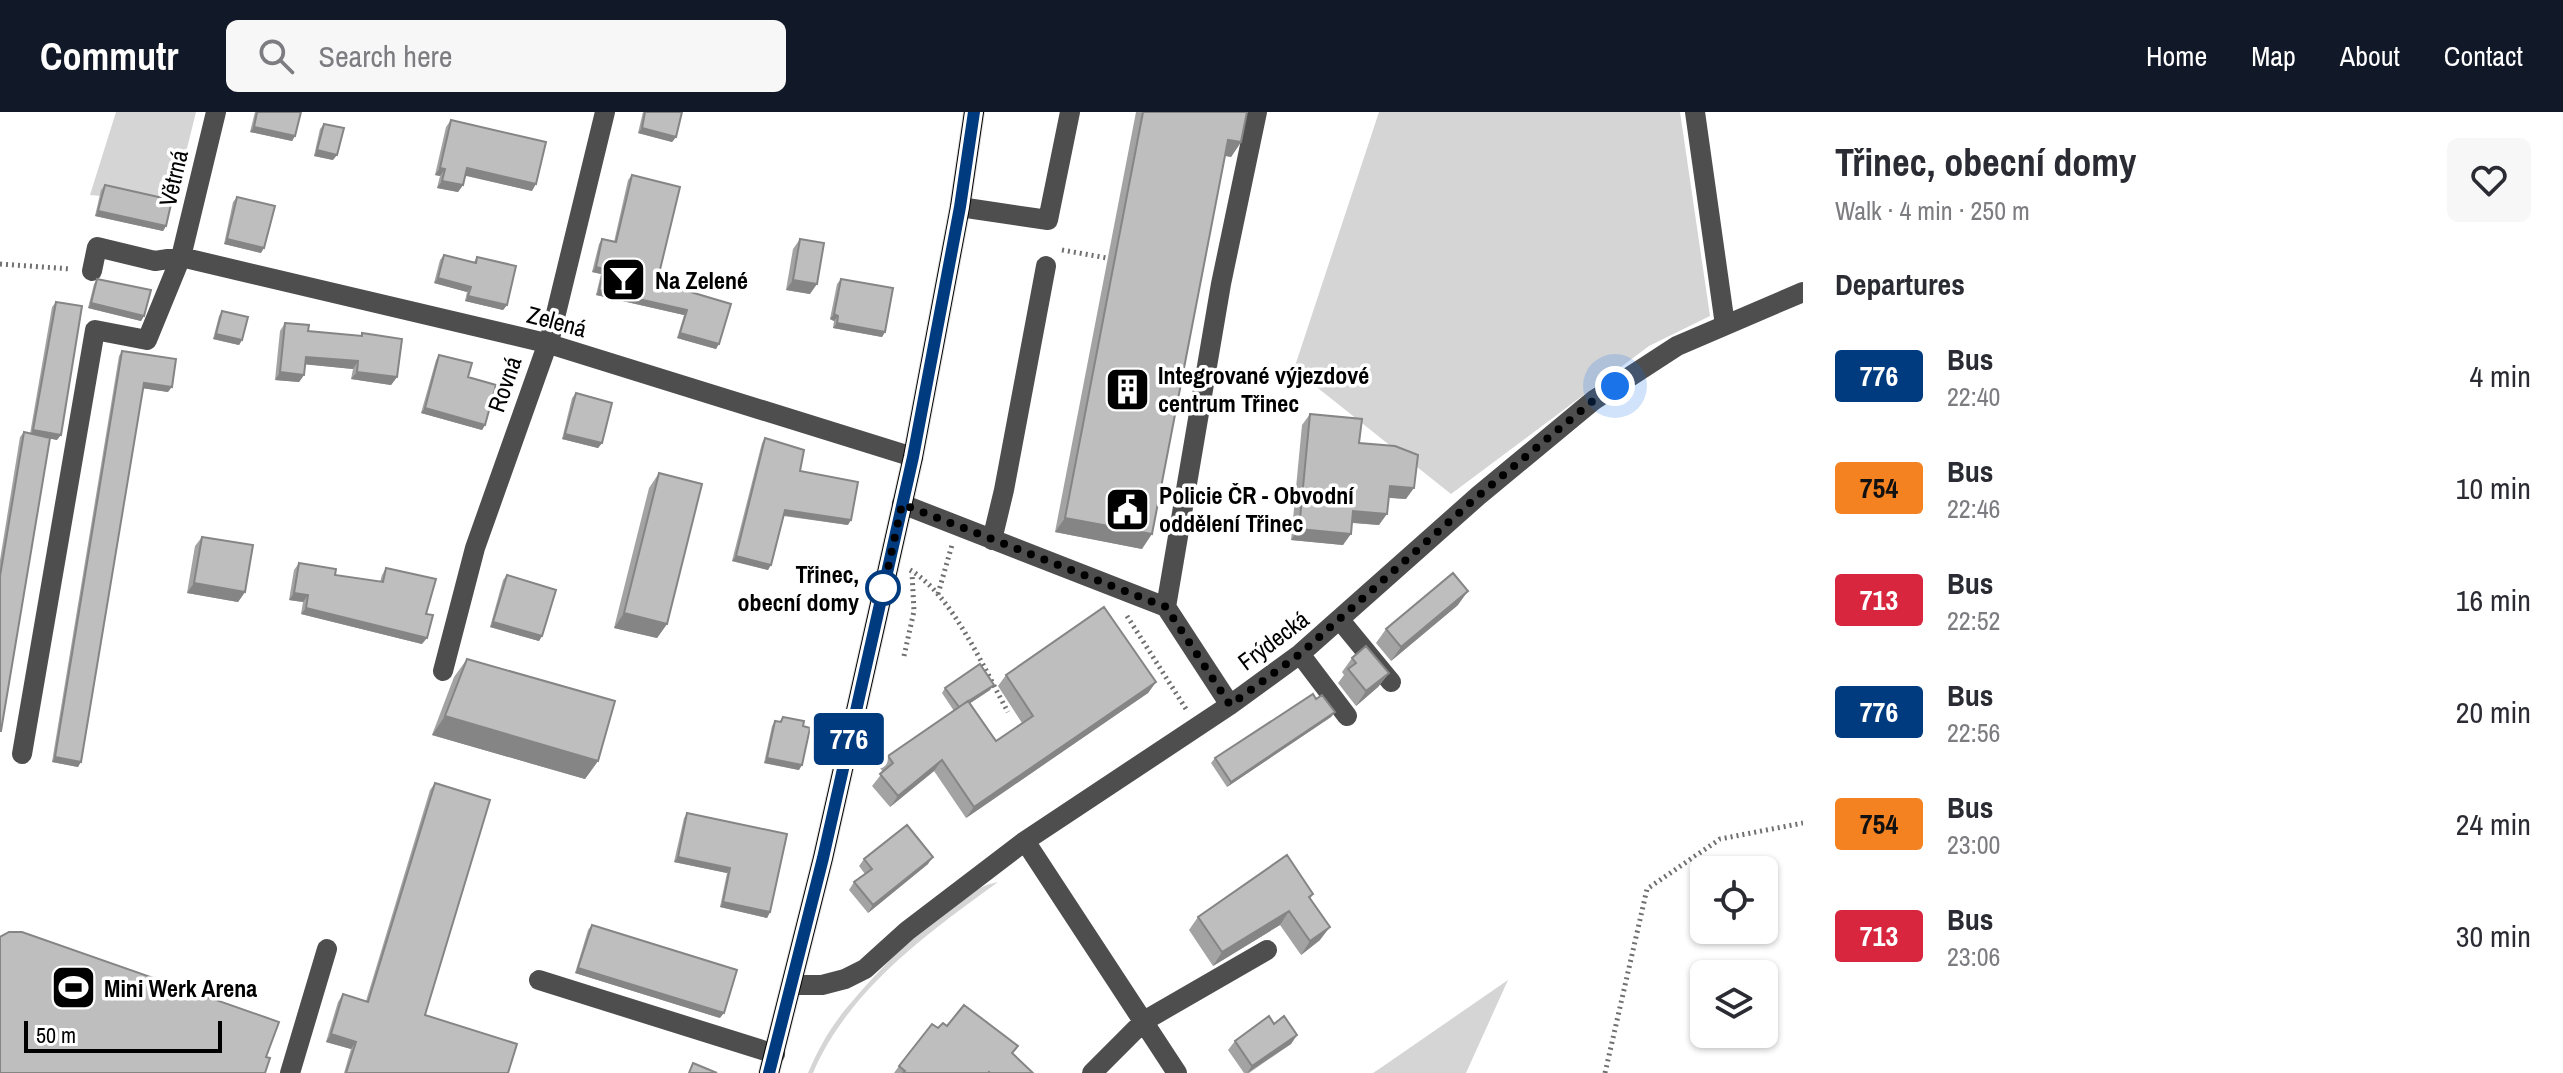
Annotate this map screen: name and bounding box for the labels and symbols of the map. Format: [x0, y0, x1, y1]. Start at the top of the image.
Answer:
street label: Větrná [151, 147, 195, 209]
bar icon: Na Zelené [600, 256, 648, 304]
place label: Na Zelené [655, 264, 748, 296]
street label: Zelená [524, 298, 590, 344]
street label: Rovná [480, 352, 528, 416]
place label: Integrované výjezdové centrum Třinec [1158, 359, 1369, 419]
building icon: Integrované výjezdové centrum Třinec [1103, 365, 1151, 413]
your location [1595, 366, 1635, 406]
place label: Policie ČR - Obvodní oddělení Třinec [1159, 479, 1355, 539]
public building icon: Policie ČR - Obvodní oddělení Třinec [1104, 485, 1152, 533]
place label: Třinec, obecní domy [738, 558, 859, 618]
marker: Třinec, obecní domy [866, 571, 900, 605]
street label: Frýdecká [1231, 603, 1315, 677]
line badge: 776 [803, 713, 895, 765]
sports icon: Mini Werk Arena [49, 964, 97, 1012]
place label: Mini Werk Arena [104, 972, 257, 1004]
scale bar [24, 1017, 222, 1053]

